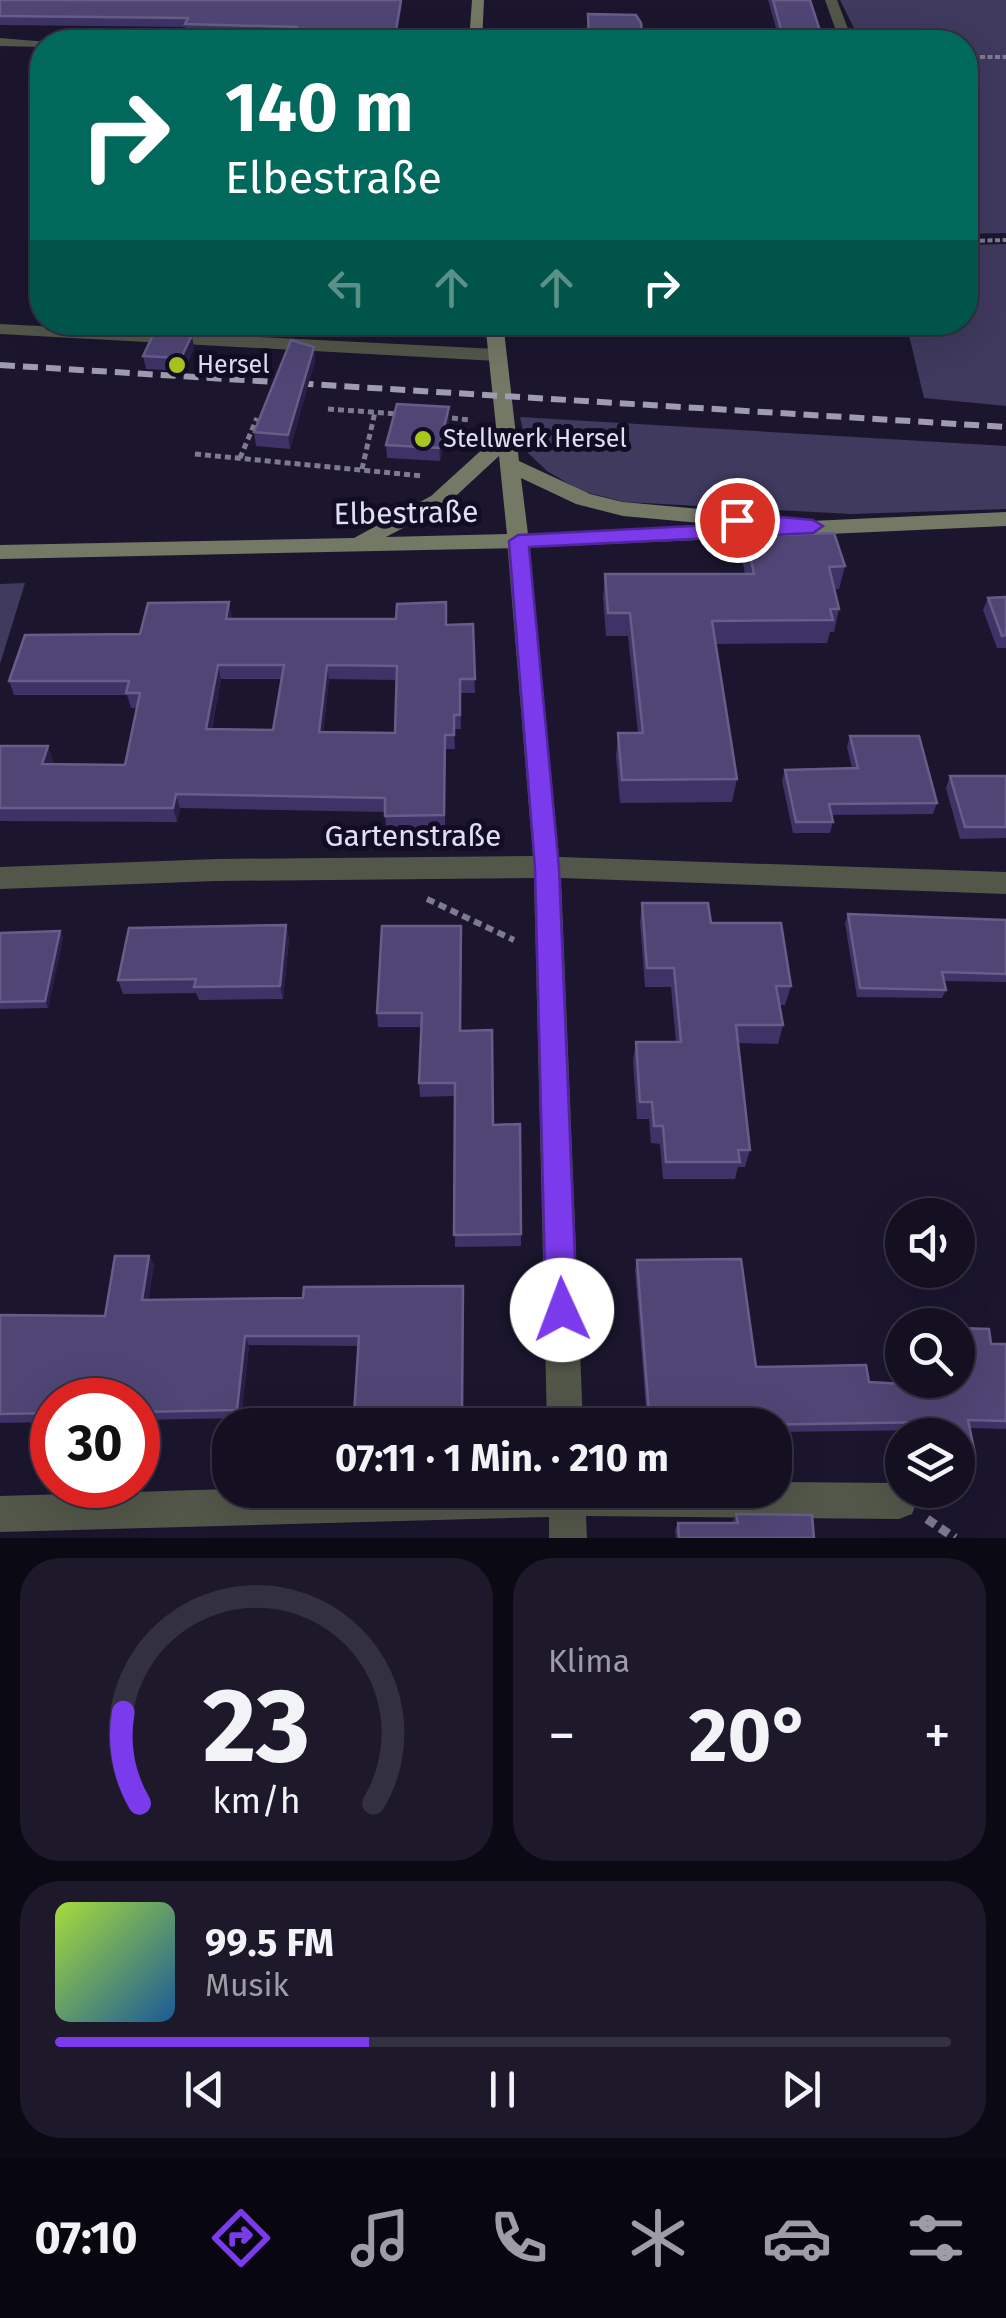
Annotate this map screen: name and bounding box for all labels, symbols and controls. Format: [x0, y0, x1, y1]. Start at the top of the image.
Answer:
text: 140 m [225, 66, 414, 150]
icon: right [60, 70, 190, 200]
text: Elbestraße [225, 151, 442, 205]
icon: left [319, 260, 374, 315]
icon: ahead [424, 260, 479, 315]
icon: ahead [529, 260, 584, 315]
icon: right [634, 260, 689, 315]
place label: Hersel [197, 350, 270, 380]
marker: Hersel [166, 354, 188, 376]
place label: Stellwerk Hersel [443, 424, 627, 454]
marker: Stellwerk Hersel [412, 428, 434, 450]
pin [695, 478, 780, 563]
icon: arrive [710, 493, 765, 548]
street label: Elbestraße [333, 494, 479, 532]
street label: Gartenstraße [325, 818, 501, 854]
map controls [885, 1198, 975, 1508]
button: sound [885, 1198, 975, 1288]
position arrow [510, 1258, 614, 1362]
button: search [885, 1308, 975, 1398]
speed limit sign: 30 [30, 1378, 160, 1508]
button: layers [885, 1418, 975, 1508]
text: 07:11 · 1 Min. · 210 m [335, 1435, 669, 1481]
text: Klima [548, 1642, 630, 1680]
text: 23 [203, 1664, 310, 1789]
text: 20° [689, 1691, 810, 1781]
text: − [548, 1703, 576, 1769]
text: + [924, 1703, 951, 1769]
text: km/h [212, 1780, 301, 1822]
text: 99.5 FM [205, 1920, 334, 1966]
text: Musik [205, 1966, 289, 2004]
icon: previous [177, 2062, 232, 2117]
icon: pause [475, 2062, 530, 2117]
icon: next [774, 2062, 829, 2117]
icon: directions [206, 2203, 276, 2273]
icon: music [345, 2203, 415, 2273]
icon: phone [484, 2203, 554, 2273]
icon: climate [623, 2203, 693, 2273]
icon: car [762, 2203, 832, 2273]
icon: filters [901, 2203, 971, 2273]
text: 07:10 [35, 2211, 137, 2265]

